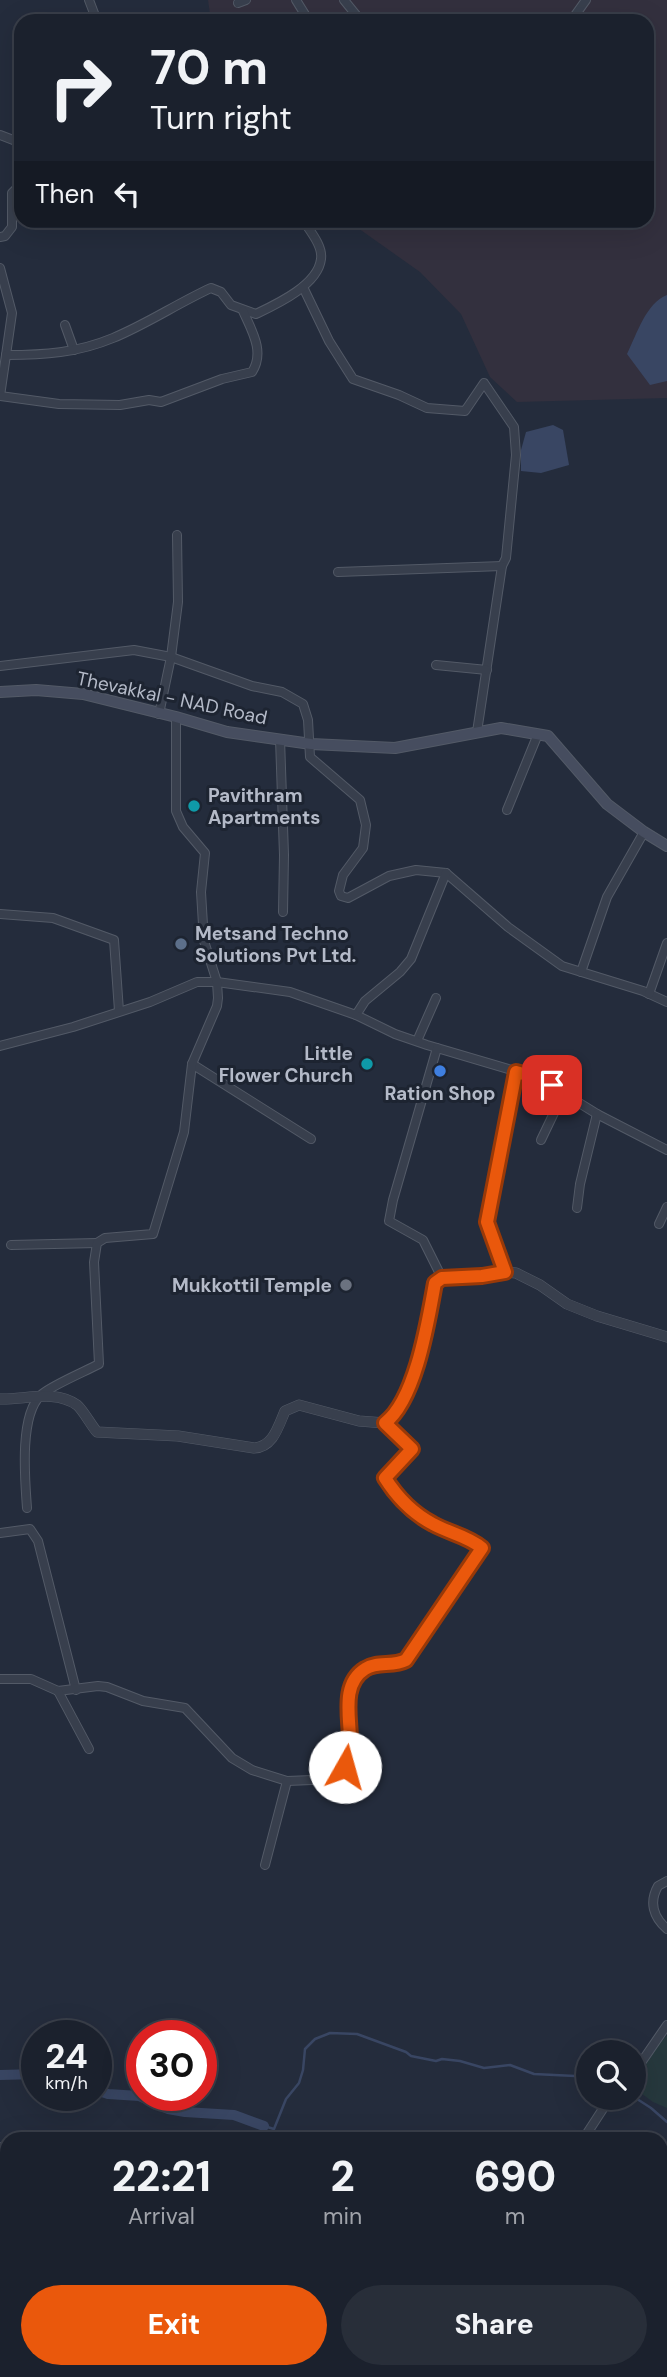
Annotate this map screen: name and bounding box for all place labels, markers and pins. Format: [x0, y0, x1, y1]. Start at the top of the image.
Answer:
place label: Pavithram Apartments [208, 783, 320, 830]
marker: Pavithram Apartments [186, 798, 202, 814]
place label: Metsand Techno Solutions Pvt Ltd. [195, 921, 356, 968]
marker: Metsand Techno Solutions Pvt Ltd. [173, 936, 189, 952]
place label: Little Flower Church [219, 1041, 353, 1088]
pin [522, 1055, 582, 1115]
marker: Little Flower Church [359, 1056, 375, 1072]
marker: Ration Shop [432, 1063, 448, 1079]
place label: Ration Shop [384, 1081, 496, 1106]
place label: Mukkottil Temple [172, 1273, 332, 1298]
marker: Mukkottil Temple [338, 1277, 354, 1293]

